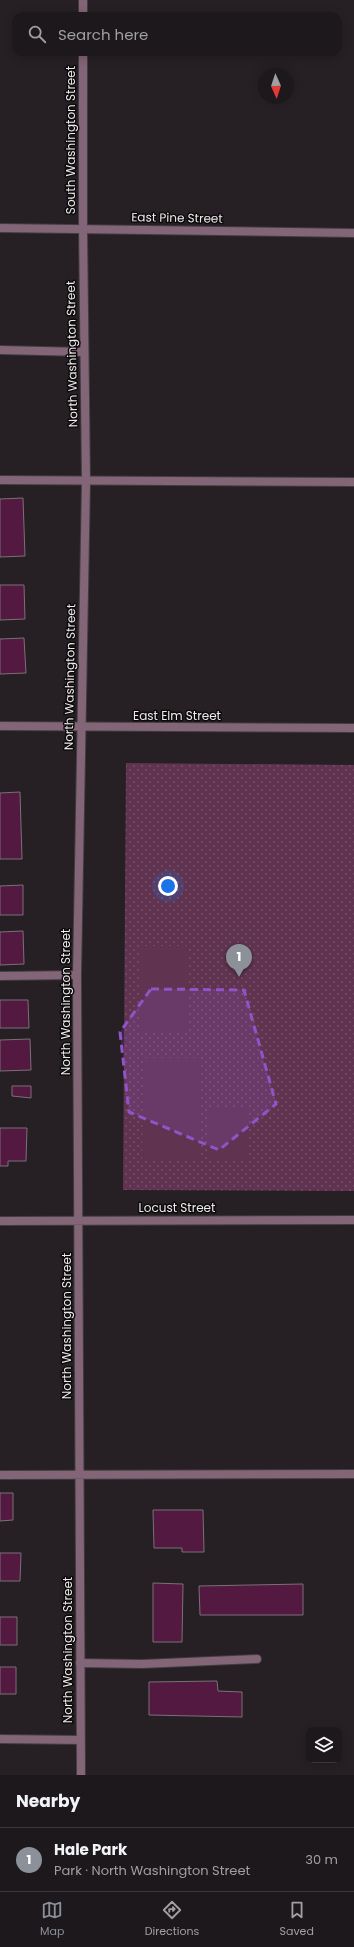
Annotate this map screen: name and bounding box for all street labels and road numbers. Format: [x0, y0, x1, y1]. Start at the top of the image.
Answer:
street label: South Washington Street [62, 66, 79, 214]
street label: East Pine Street [131, 208, 223, 227]
street label: North Washington Street [62, 281, 81, 427]
street label: North Washington Street [60, 604, 79, 750]
street label: East Elm Street [133, 707, 221, 724]
street label: North Washington Street [57, 929, 74, 1075]
street label: Locust Street [139, 1199, 215, 1216]
street label: North Washington Street [58, 1253, 75, 1399]
street label: North Washington Street [59, 1577, 76, 1723]

